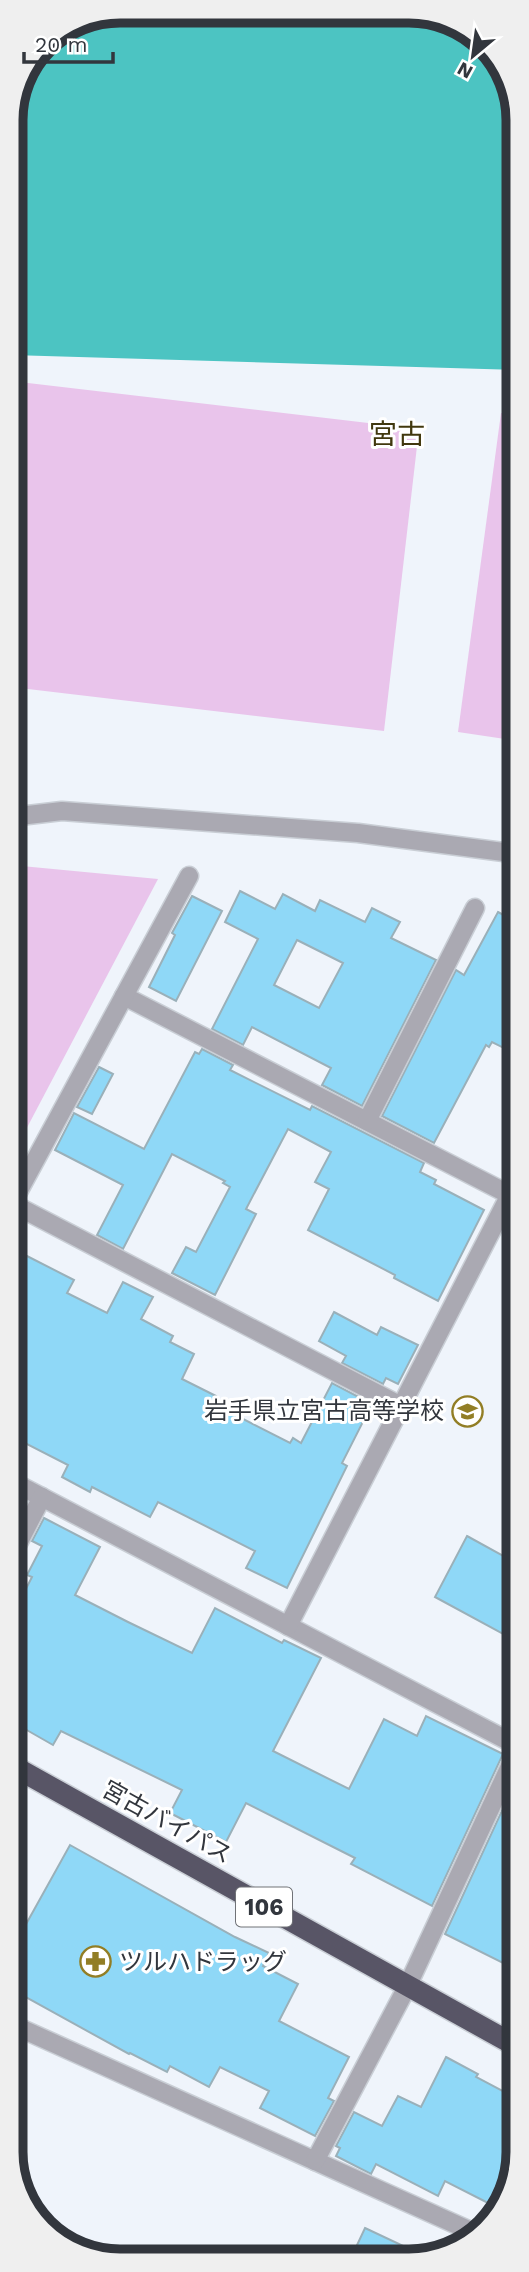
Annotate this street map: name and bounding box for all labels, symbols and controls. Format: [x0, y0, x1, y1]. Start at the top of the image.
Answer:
scale bar [24, 21, 114, 65]
north arrow [438, 21, 508, 91]
text: 20 m [35, 32, 87, 57]
text: N [453, 57, 477, 84]
district label: 宮古 [369, 418, 425, 451]
school or university icon: 岩手県立宮古高等学校 [450, 1394, 484, 1428]
place label: 岩手県立宮古高等学校 [204, 1397, 444, 1425]
street label: 宮古バイパス [97, 1775, 237, 1869]
road number: 106 [236, 1888, 292, 1926]
pharmacy icon: ツルハドラッグ [79, 1945, 113, 1979]
place label: ツルハドラッグ [119, 1948, 287, 1976]

